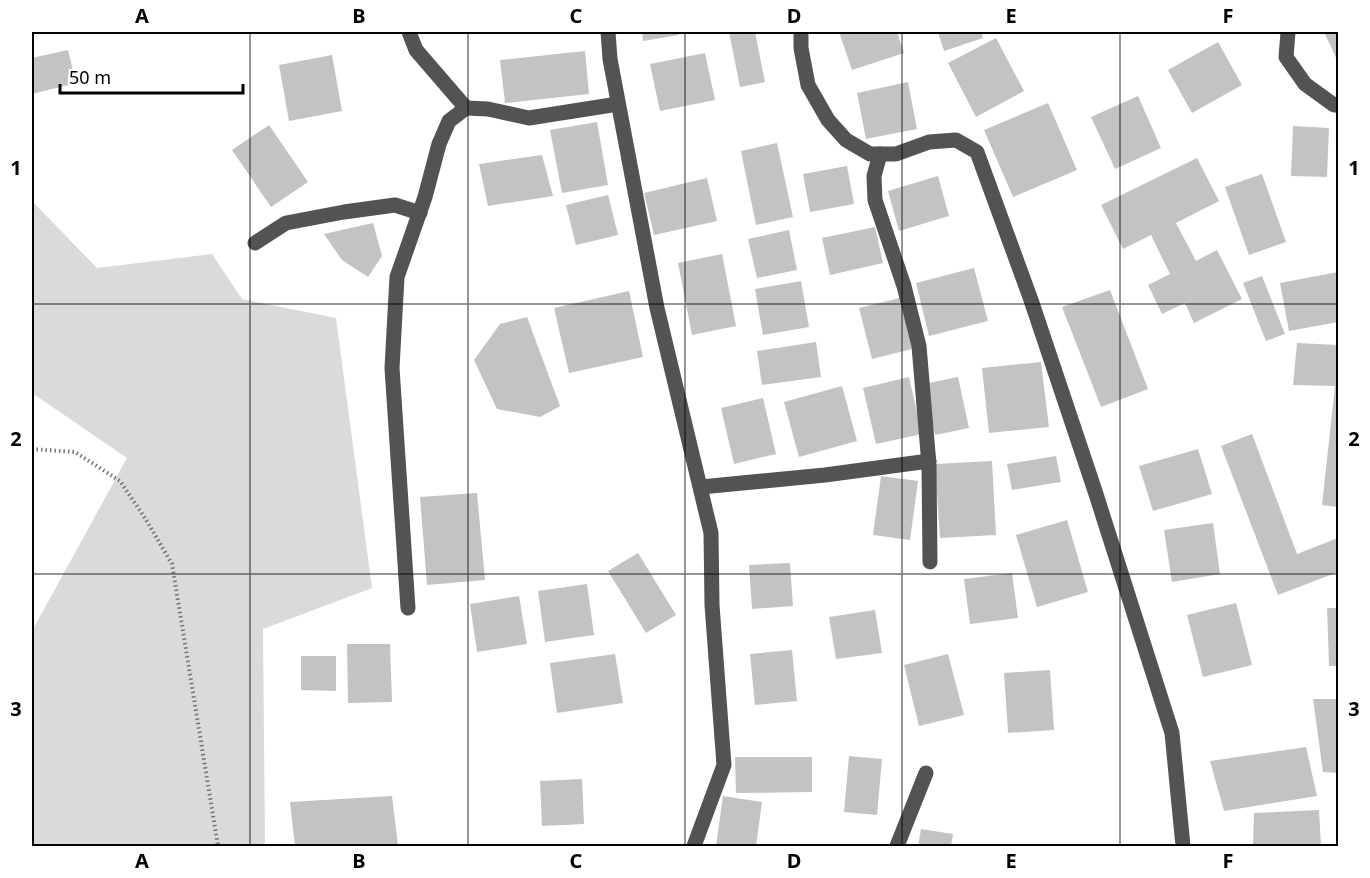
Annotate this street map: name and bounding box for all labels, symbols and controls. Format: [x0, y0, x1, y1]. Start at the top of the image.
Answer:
text: A [135, 2, 149, 29]
text: B [352, 2, 366, 29]
text: C [570, 2, 583, 29]
text: D [787, 2, 801, 29]
text: E [1005, 2, 1017, 29]
text: F [1223, 2, 1233, 29]
scale bar [60, 57, 243, 95]
text: 50 m [69, 65, 111, 89]
text: 1 [10, 154, 22, 181]
text: 1 [1348, 154, 1360, 181]
text: 2 [10, 425, 22, 452]
text: 2 [1348, 425, 1360, 452]
text: 3 [10, 695, 22, 722]
text: 3 [1348, 695, 1360, 722]
text: A [135, 847, 149, 874]
text: B [352, 847, 366, 874]
text: C [570, 847, 583, 874]
text: D [787, 847, 801, 874]
text: E [1005, 847, 1017, 874]
text: F [1223, 847, 1233, 874]

